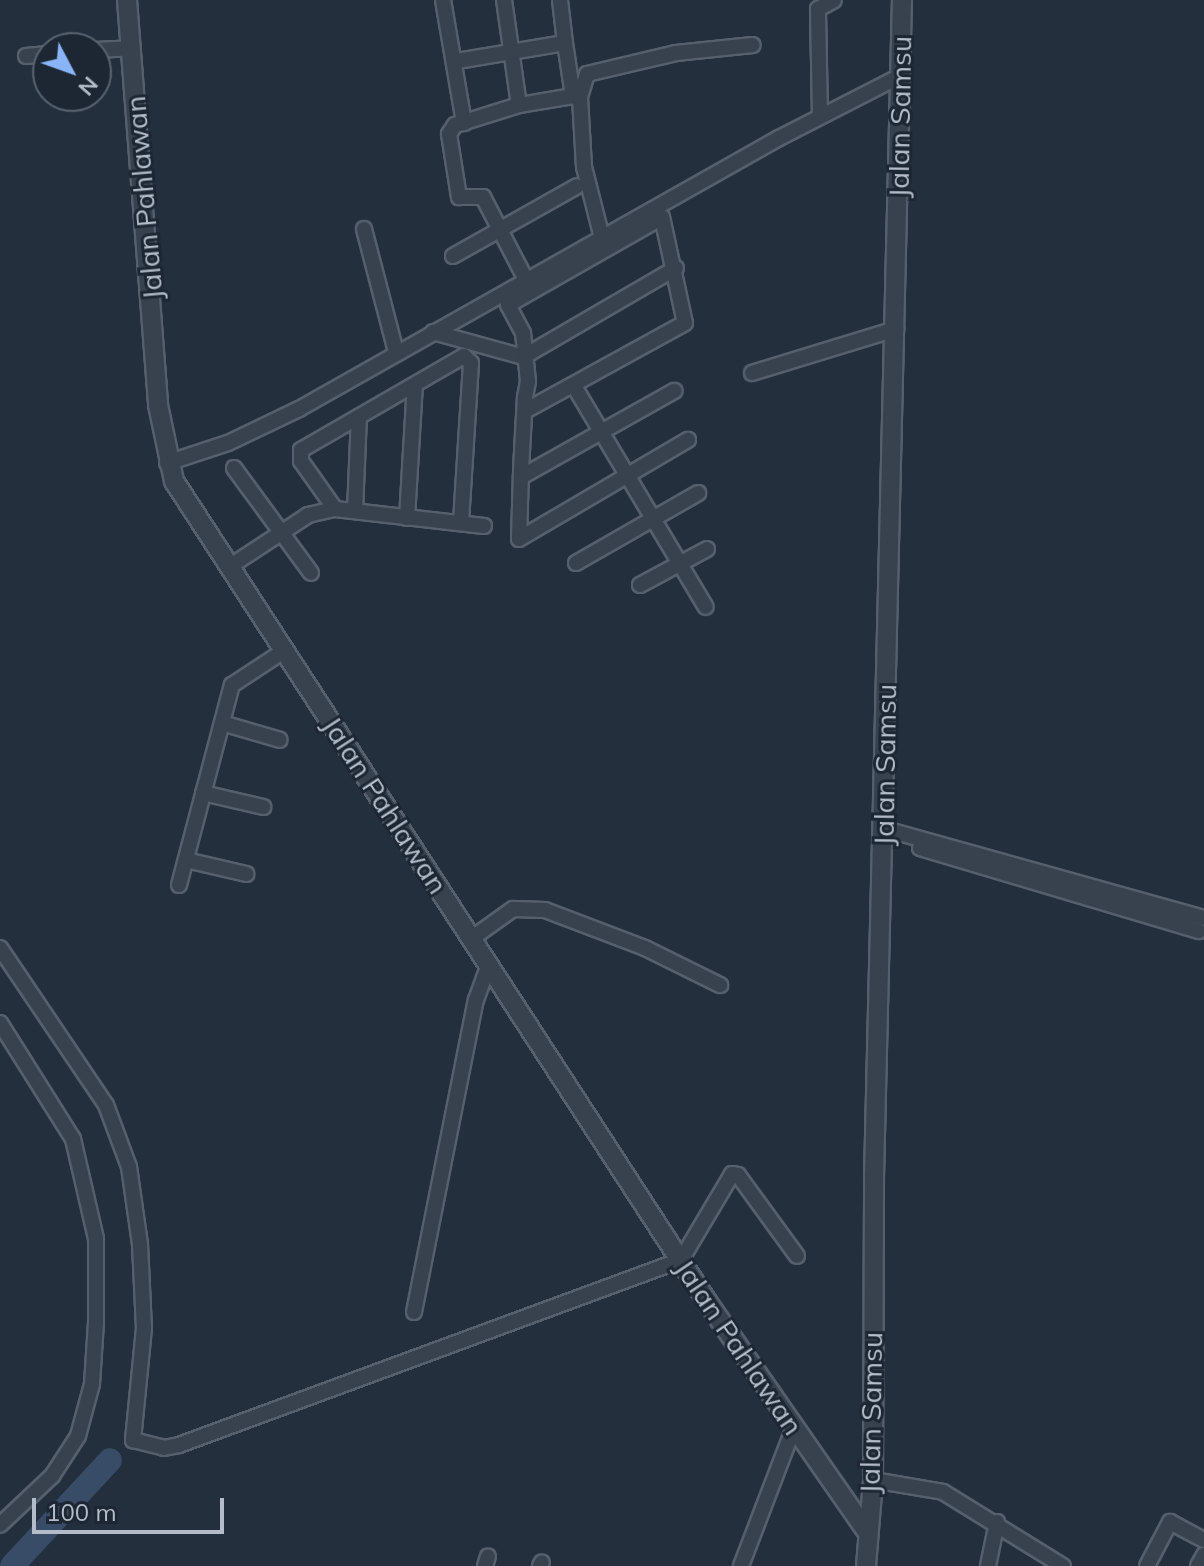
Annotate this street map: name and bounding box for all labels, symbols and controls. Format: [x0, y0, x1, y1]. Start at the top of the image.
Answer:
north arrow [32, 32, 112, 112]
street label: Jalan Samsu [882, 36, 918, 198]
text: N [73, 71, 105, 102]
street label: Jalan Pahlawan [118, 95, 170, 301]
street label: Jalan Samsu [867, 684, 903, 846]
street label: Jalan Pahlawan [315, 710, 455, 900]
street label: Jalan Pahlawan [668, 1253, 810, 1441]
street label: Jalan Samsu [853, 1332, 889, 1494]
scale bar [36, 1482, 228, 1532]
text: 100 m [46, 1497, 117, 1527]

